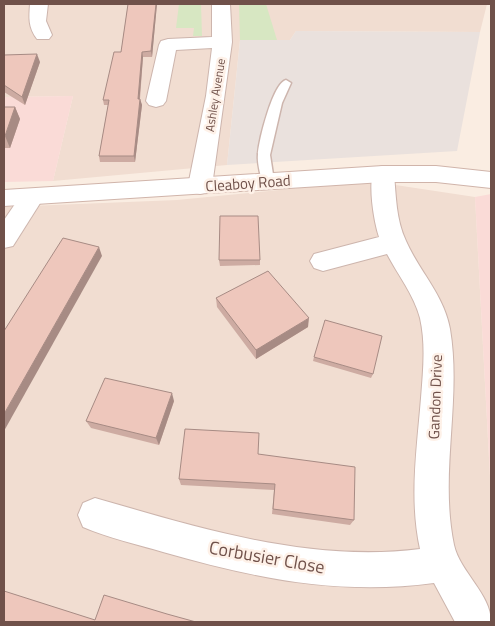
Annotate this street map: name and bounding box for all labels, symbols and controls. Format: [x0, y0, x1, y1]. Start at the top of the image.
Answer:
street label: Ashley Avenue [200, 57, 230, 133]
street label: Cleaboy Road [205, 169, 291, 197]
street label: Gandon Drive [422, 354, 448, 440]
street label: Corbusier Close [207, 534, 327, 580]

